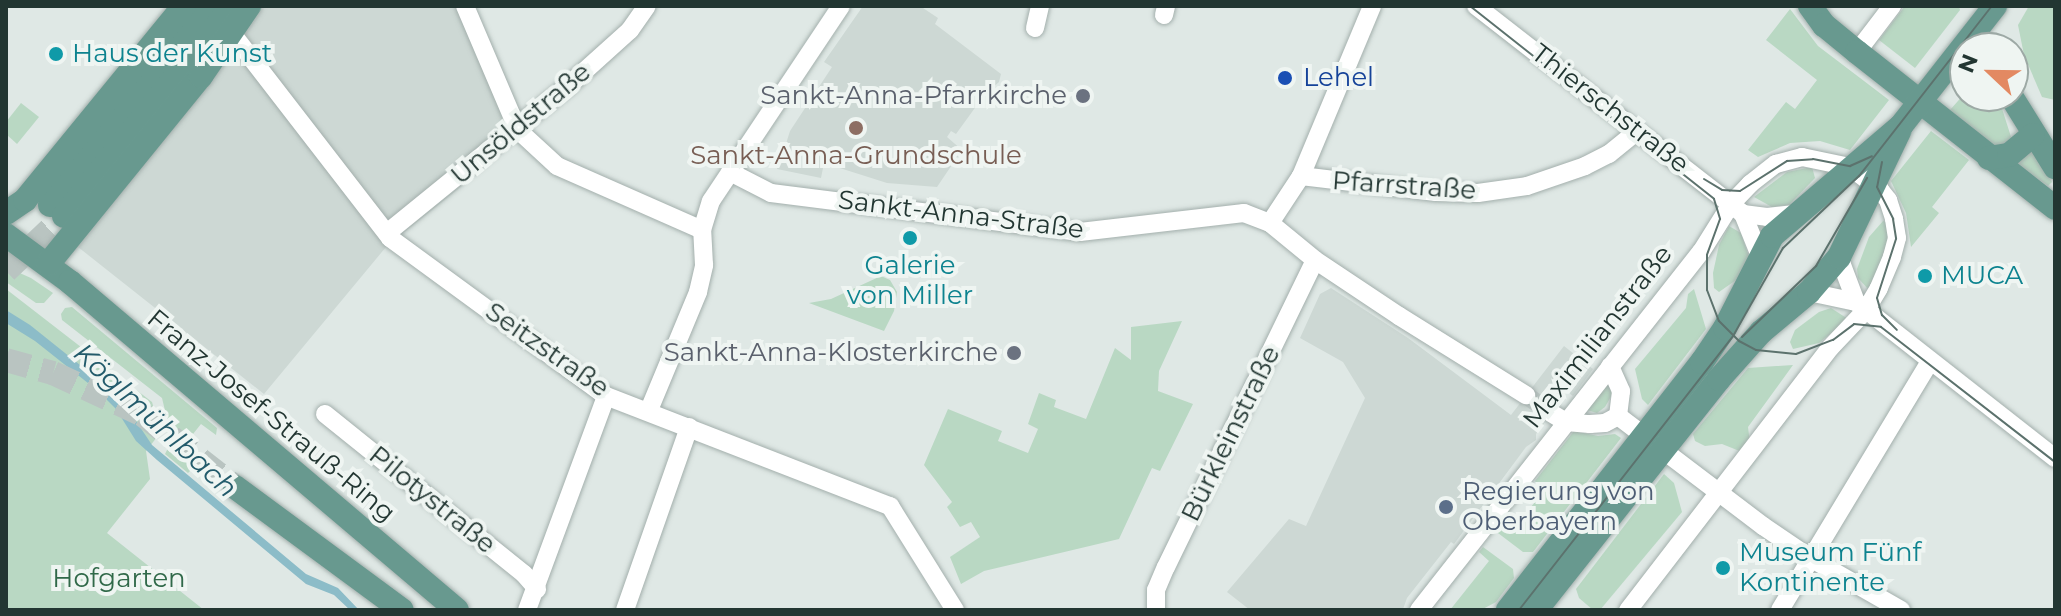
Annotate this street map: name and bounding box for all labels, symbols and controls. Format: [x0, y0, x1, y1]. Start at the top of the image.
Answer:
north arrow [1949, 32, 2029, 112]
place label: Haus der Kunst [72, 38, 272, 70]
street label: Thierschstraße [1525, 38, 1695, 180]
marker: Haus der Kunst [47, 45, 65, 63]
text: N [1952, 50, 1984, 77]
street label: Unsöldstraße [445, 57, 597, 191]
place label: Lehel [1303, 62, 1374, 94]
marker: Lehel [1274, 67, 1296, 89]
place label: Sankt-Anna-Pfarrkirche [760, 80, 1067, 112]
marker: Sankt-Anna-Pfarrkirche [1074, 87, 1092, 105]
marker: Sankt-Anna-Grundschule [847, 119, 865, 137]
place label: Sankt-Anna-Grundschule [690, 140, 1022, 172]
street label: Pfarrstraße [1331, 165, 1477, 207]
street label: Sankt-Anna-Straße [836, 184, 1086, 246]
marker: Galerie von Miller [901, 229, 919, 247]
street label: Maximilianstraße [1517, 239, 1679, 435]
place label: Galerie von Miller [847, 250, 973, 312]
place label: MUCA [1941, 260, 2023, 292]
marker: MUCA [1916, 267, 1934, 285]
street label: Seitzstraße [479, 296, 615, 404]
street label: Franz-Josef-Strauß-Ring [141, 303, 401, 529]
water label: Köglmühlbach [67, 336, 245, 504]
place label: Sankt-Anna-Klosterkirche [664, 337, 998, 369]
street label: Bürkleinstraße [1175, 341, 1287, 527]
marker: Sankt-Anna-Klosterkirche [1005, 344, 1023, 362]
street label: Pilotystraße [363, 440, 501, 560]
place label: Regierung von Oberbayern [1462, 476, 1655, 538]
marker: Regierung von Oberbayern [1437, 498, 1455, 516]
place label: Museum Fünf Kontinente [1739, 537, 1921, 598]
marker: Museum Fünf Kontinente [1714, 559, 1732, 577]
park label: Hofgarten [52, 563, 186, 595]

